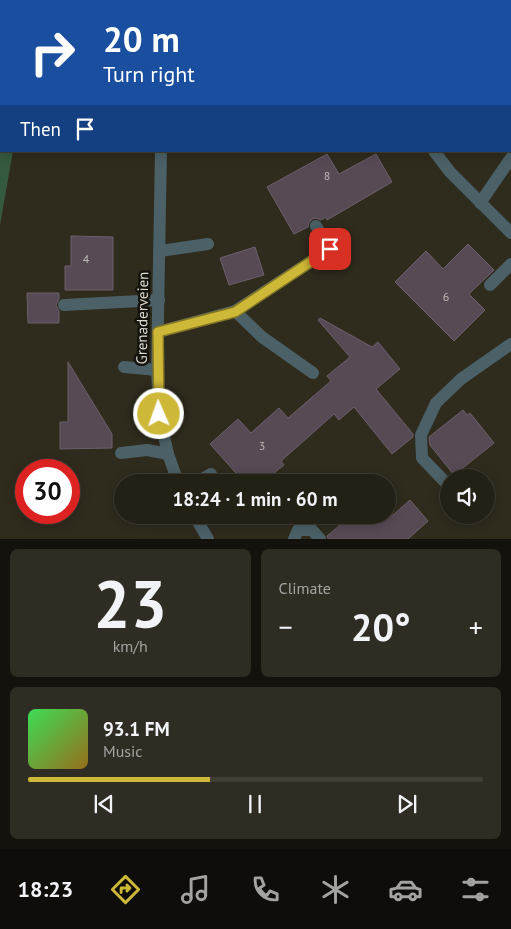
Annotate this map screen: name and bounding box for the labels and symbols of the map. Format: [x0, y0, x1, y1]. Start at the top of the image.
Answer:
house number: 8 [324, 168, 330, 183]
pin [309, 228, 351, 270]
house number: 4 [83, 251, 90, 266]
street label: Grenaderveien [132, 271, 152, 365]
house number: 6 [443, 289, 449, 304]
position arrow [132, 387, 184, 439]
house number: 3 [259, 438, 265, 453]
speed limit sign: 30 [15, 459, 80, 524]

